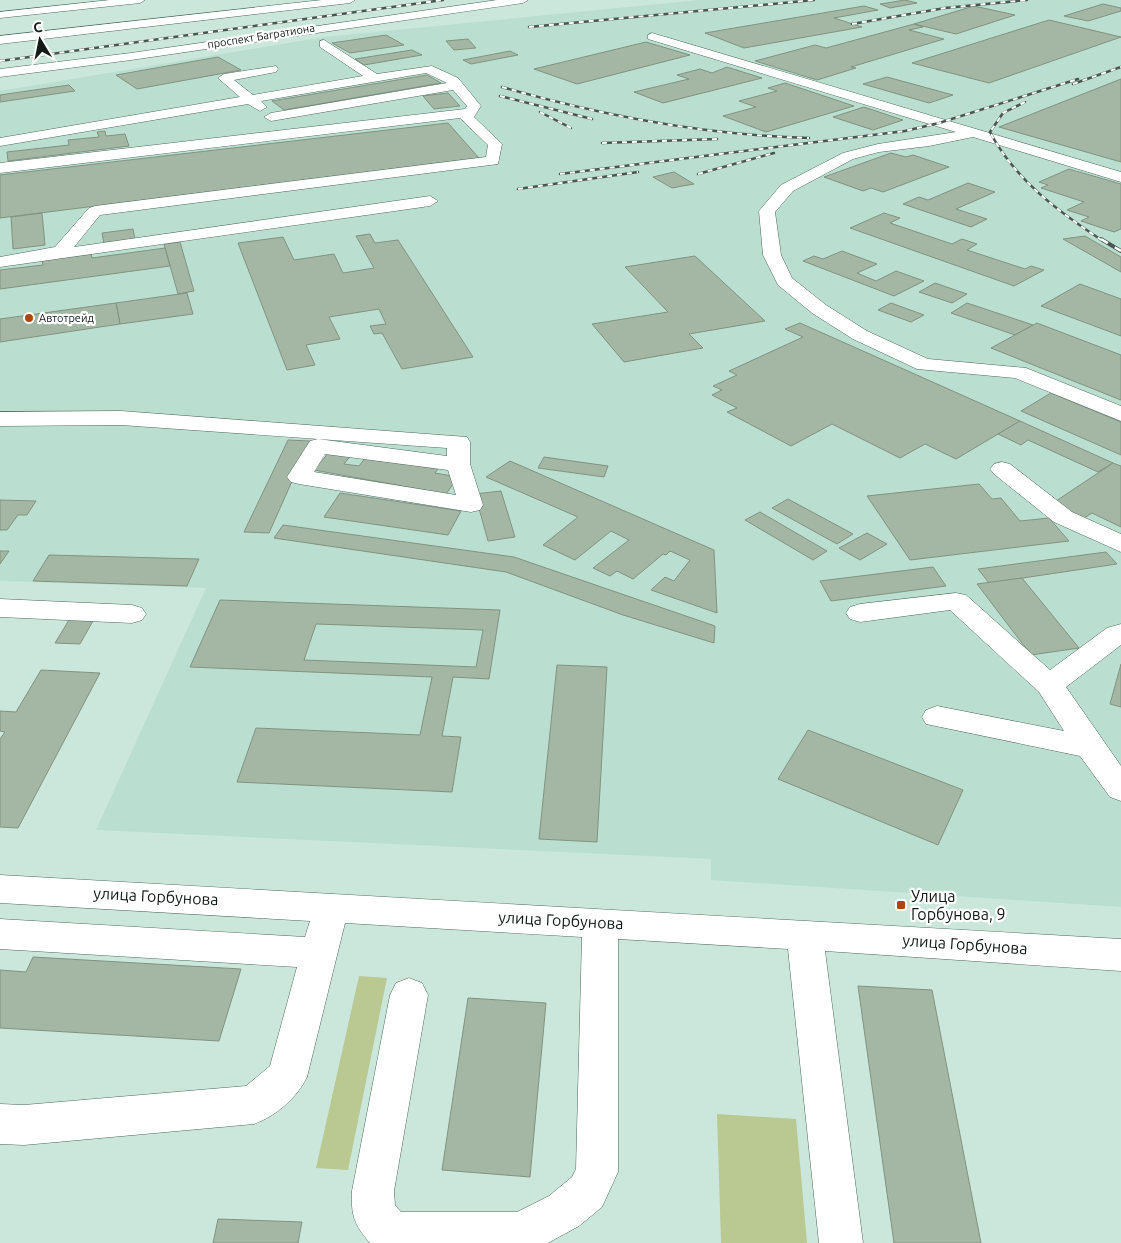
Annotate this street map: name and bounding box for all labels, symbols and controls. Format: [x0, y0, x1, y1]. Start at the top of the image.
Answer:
north arrow [15, 15, 65, 65]
text: С [32, 19, 44, 36]
street label: проспект Багратиона [206, 22, 316, 50]
marker: Автотрейд [23, 312, 35, 324]
place label: Автотрейд [39, 312, 94, 324]
street label: улица Горбунова [93, 884, 219, 908]
place label: Улица Горбунова, 9 [911, 887, 1006, 923]
marker: Улица Горбунова, 9 [895, 899, 907, 911]
street label: улица Горбунова [498, 908, 624, 932]
street label: улица Горбунова [902, 931, 1028, 957]

